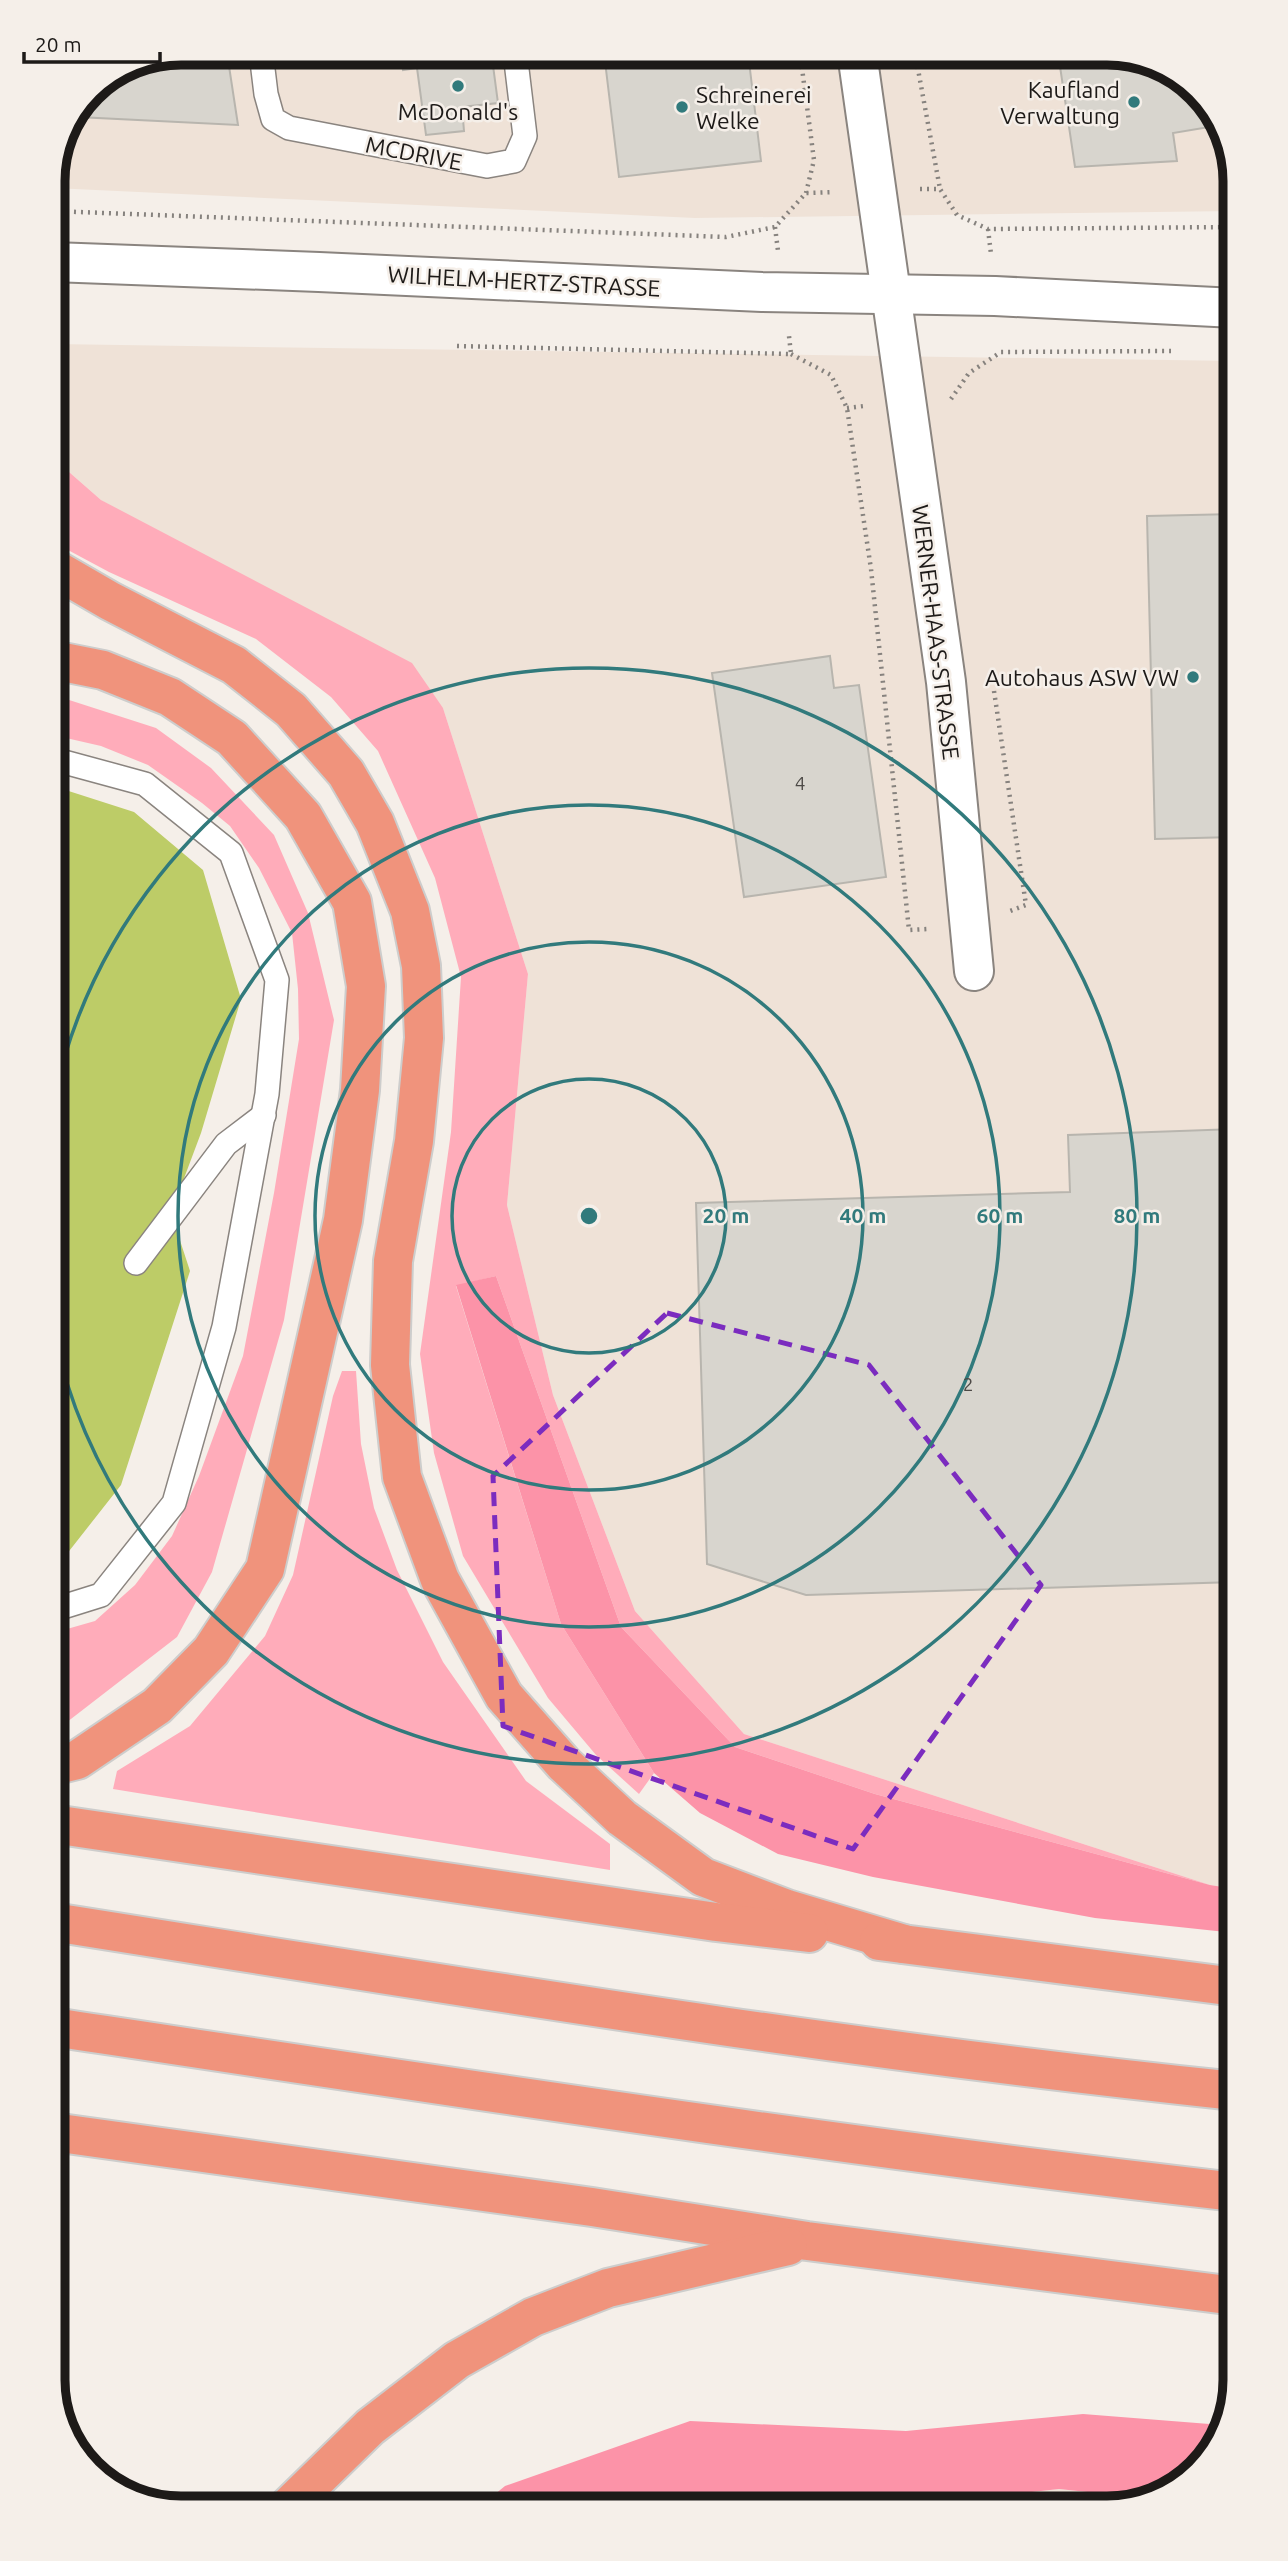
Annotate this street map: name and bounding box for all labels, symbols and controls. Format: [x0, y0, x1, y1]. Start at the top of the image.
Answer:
scale bar [24, 21, 161, 65]
text: 20 m [35, 32, 82, 56]
place label: Kaufland Verwaltung [1000, 77, 1120, 128]
marker: McDonald's [450, 78, 466, 94]
place label: Schreinerei Welke [696, 82, 812, 133]
marker: Kaufland Verwaltung [1126, 94, 1142, 110]
place label: McDonald's [398, 99, 518, 124]
marker: Schreinerei Welke [674, 99, 690, 115]
street label: MCDRIVE [363, 131, 465, 175]
street label: WILHELM-HERTZ-STRASSE [387, 261, 661, 301]
street label: WERNER-HAAS-STRASSE [908, 503, 964, 761]
place label: Autohaus ASW VW [985, 665, 1179, 690]
marker: Autohaus ASW VW [1185, 669, 1201, 685]
house number: 4 [795, 772, 805, 794]
text: 20 m [703, 1203, 749, 1227]
text: 40 m [840, 1203, 886, 1227]
text: 60 m [977, 1203, 1023, 1227]
text: 80 m [1114, 1203, 1160, 1227]
centre of rings [577, 1204, 601, 1228]
house number: 2 [963, 1373, 973, 1395]

